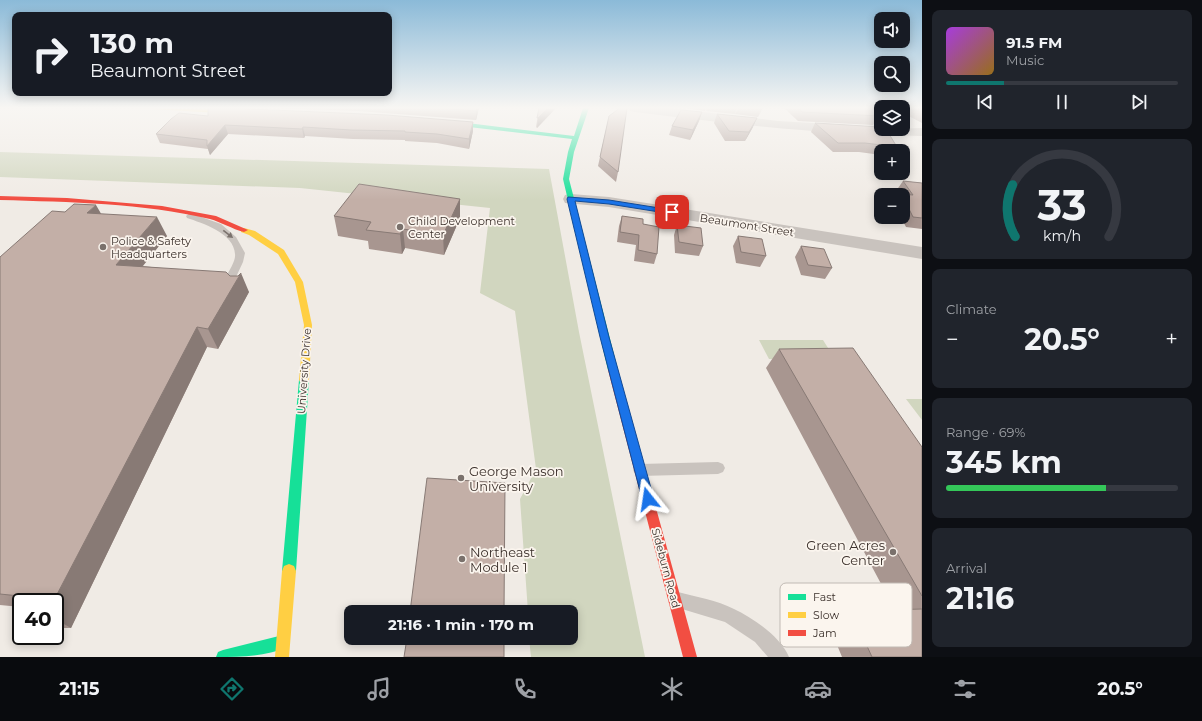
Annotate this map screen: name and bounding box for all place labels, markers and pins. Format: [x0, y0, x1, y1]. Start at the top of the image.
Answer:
pin [655, 195, 689, 229]
place label: Child Development Center [408, 214, 516, 241]
marker: Child Development Center [395, 222, 405, 232]
place label: Police & Safety Headquarters [111, 234, 191, 261]
marker: Police & Safety Headquarters [98, 242, 108, 252]
place label: George Mason University [469, 463, 564, 494]
marker: George Mason University [456, 473, 466, 483]
place label: Green Acres Center [806, 537, 885, 568]
place label: Northeast Module 1 [470, 544, 535, 575]
marker: Green Acres Center [888, 547, 898, 557]
marker: Northeast Module 1 [457, 554, 467, 564]

